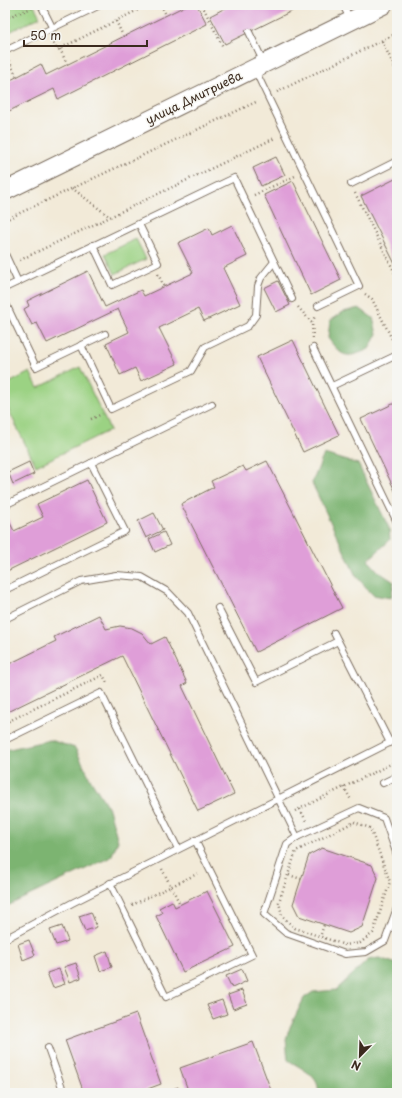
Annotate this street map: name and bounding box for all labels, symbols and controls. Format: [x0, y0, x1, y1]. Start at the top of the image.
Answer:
scale bar [24, 22, 147, 48]
text: 50 m [30, 26, 61, 44]
street label: улица Дмитриева [142, 66, 245, 128]
north arrow [340, 1036, 380, 1076]
text: N [348, 1056, 363, 1075]

